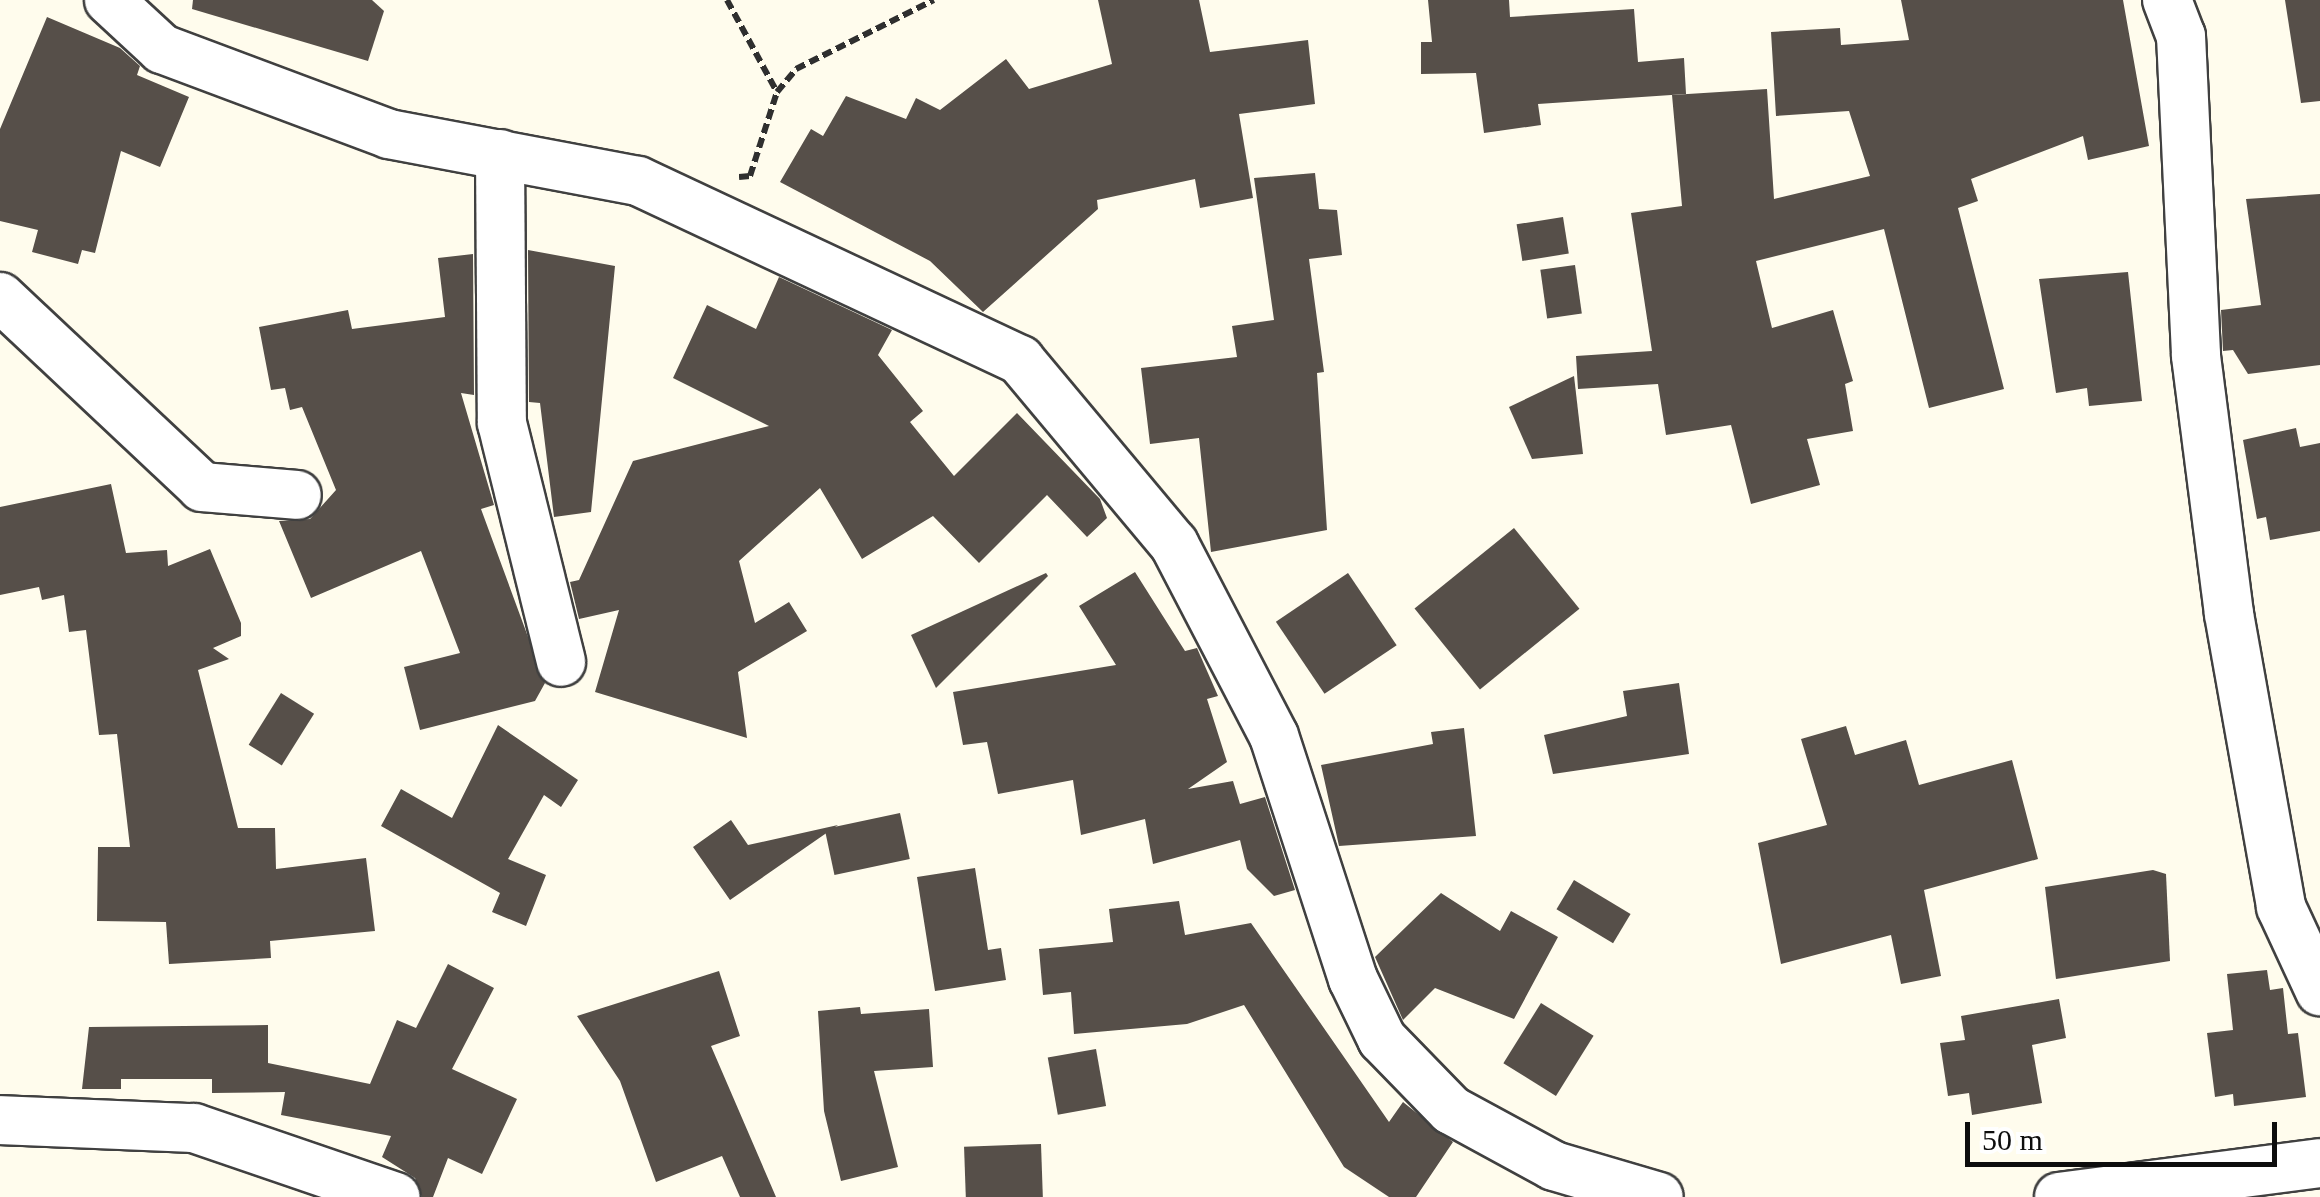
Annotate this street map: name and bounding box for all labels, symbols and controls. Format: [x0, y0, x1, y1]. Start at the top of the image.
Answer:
scale bar [1970, 1102, 2282, 1164]
text: 50 m [1982, 1123, 2043, 1156]

